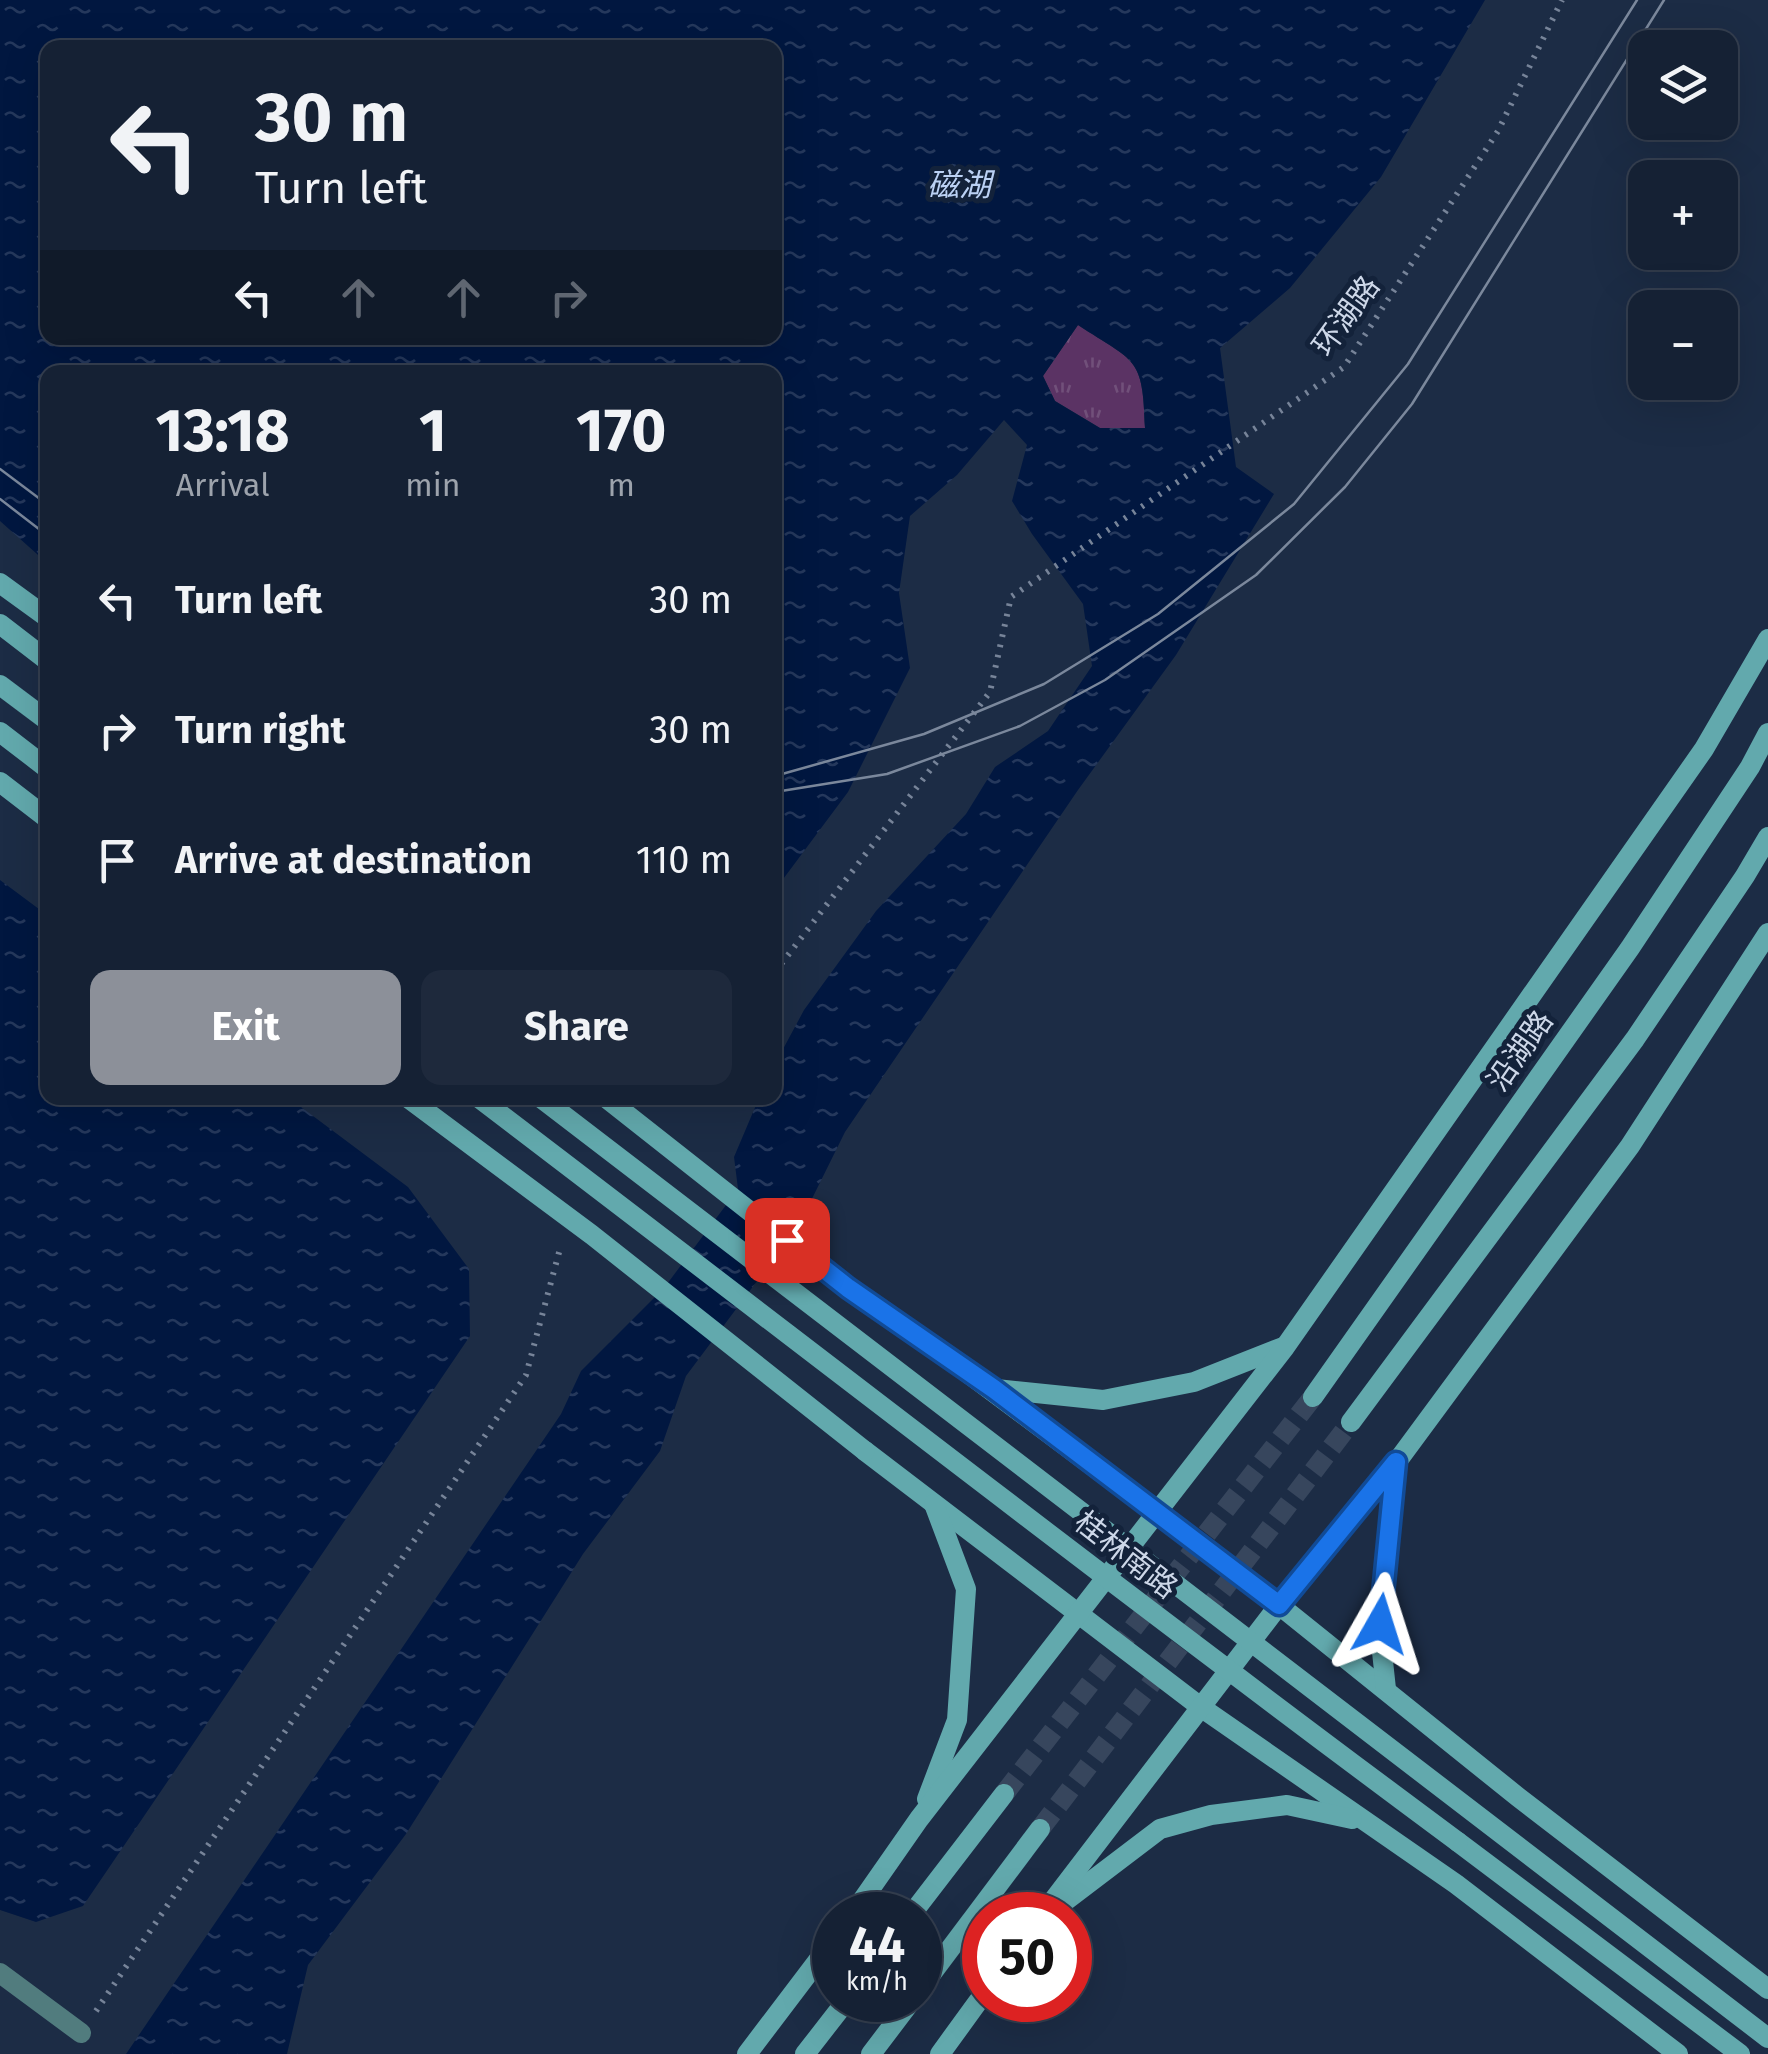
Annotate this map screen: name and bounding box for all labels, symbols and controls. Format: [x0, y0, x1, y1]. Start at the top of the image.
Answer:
map controls [1628, 30, 1738, 400]
button: layers [1628, 30, 1738, 140]
text: 30 m [255, 76, 408, 160]
icon: left [90, 80, 220, 210]
button: + [1628, 160, 1738, 270]
text: Turn left [255, 161, 427, 215]
water label: 磁湖 [927, 166, 996, 204]
street label: 环湖路 [1305, 269, 1387, 363]
icon: left [226, 270, 281, 325]
icon: ahead [331, 270, 386, 325]
icon: ahead [436, 270, 491, 325]
icon: right [541, 270, 596, 325]
button: − [1628, 290, 1738, 400]
text: 13:18 [156, 395, 290, 467]
text: 1 [419, 395, 447, 467]
text: 170 [576, 395, 666, 467]
text: Arrival [176, 466, 270, 504]
text: min [405, 466, 460, 504]
text: m [608, 466, 635, 504]
icon: left [90, 573, 145, 628]
text: Turn left [175, 577, 322, 623]
text: 30 m [649, 577, 732, 623]
icon: right [90, 703, 145, 758]
text: Turn right [175, 707, 345, 753]
text: 30 m [649, 707, 732, 753]
icon: arrive [90, 833, 145, 888]
text: Arrive at destination [175, 837, 532, 883]
text: 110 m [636, 837, 732, 883]
button: Exit [90, 970, 401, 1085]
button: Share [421, 970, 732, 1085]
street label: 沿湖路 [1479, 1004, 1561, 1098]
pin [745, 1198, 830, 1283]
icon: arrive [760, 1213, 815, 1268]
street label: 桂林南路 [1068, 1504, 1184, 1606]
position arrow [1328, 1572, 1432, 1676]
speed limit sign: 50 [962, 1892, 1092, 2022]
text: 44 [849, 1915, 905, 1975]
text: km/h [846, 1967, 908, 1997]

